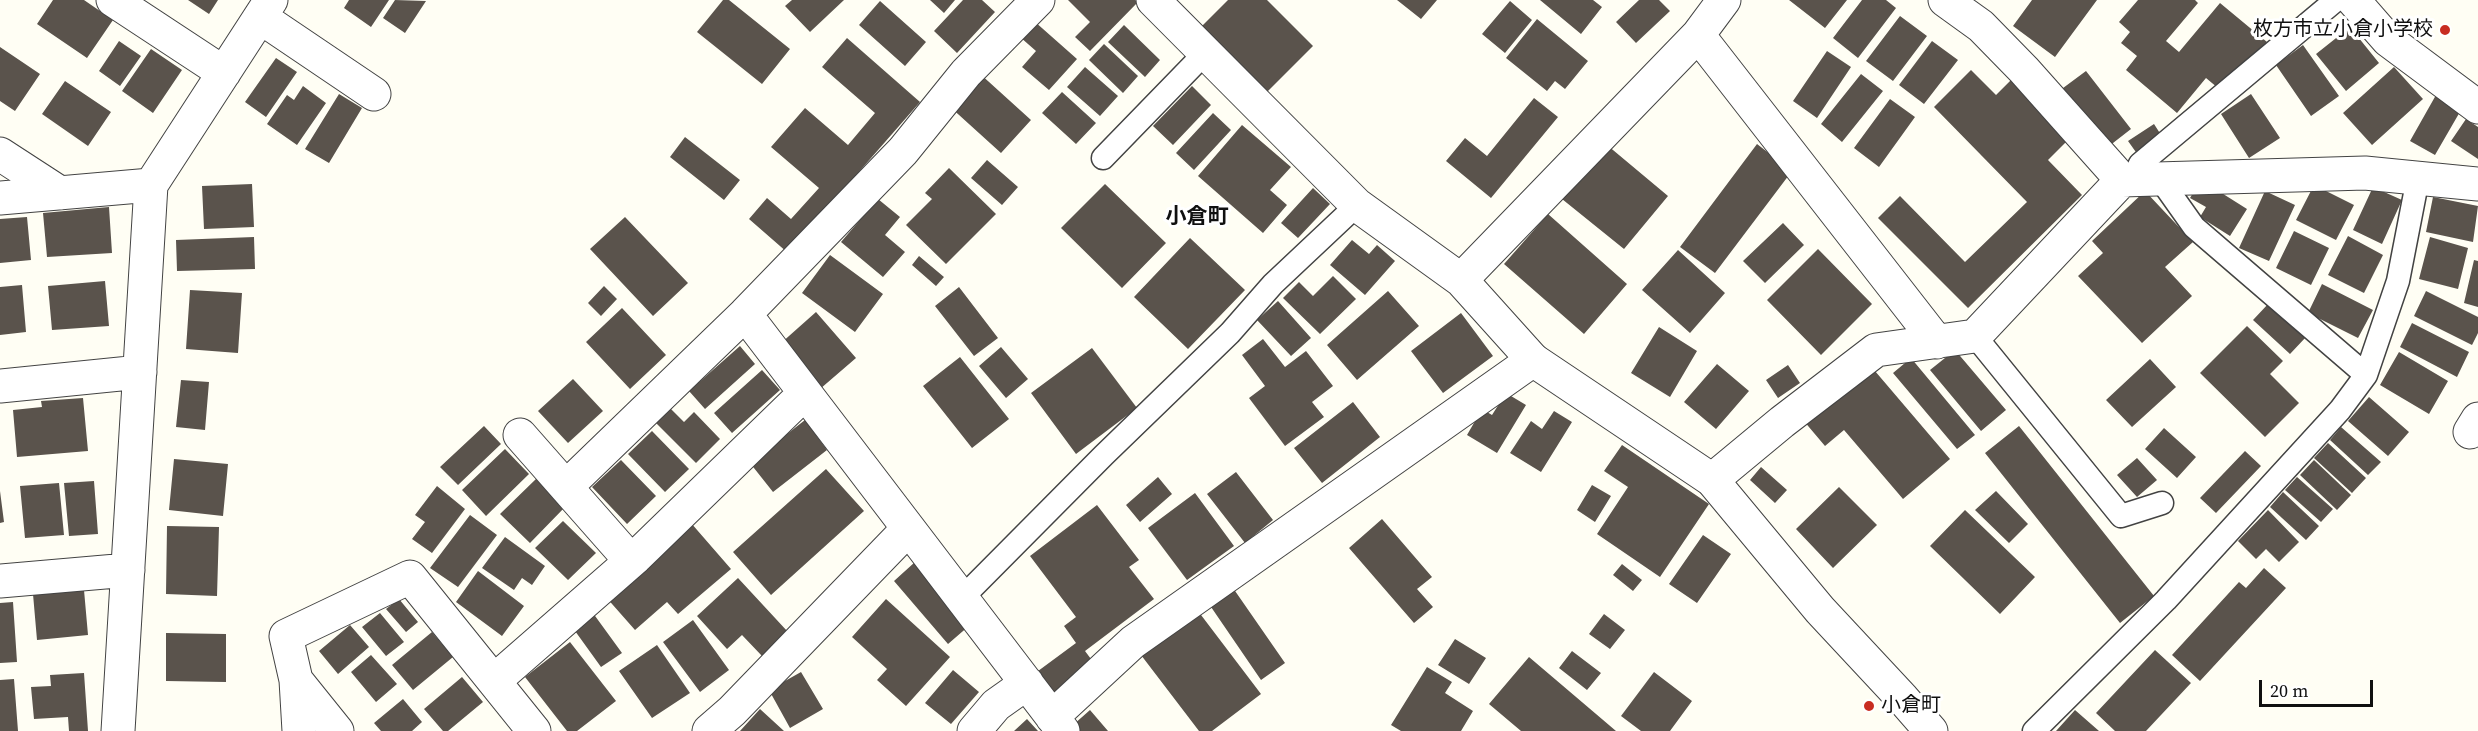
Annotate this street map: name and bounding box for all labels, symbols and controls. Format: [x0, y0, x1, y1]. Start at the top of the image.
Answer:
place label: 枚方市立小倉小学校 [2253, 18, 2433, 42]
marker: 枚方市立小倉小学校 [2438, 23, 2452, 37]
district label: 小倉町 [1166, 205, 1228, 231]
scale bar [2262, 668, 2376, 706]
text: 20 m [2270, 678, 2308, 703]
place label: 小倉町 [1881, 694, 1941, 718]
marker: 小倉町 [1862, 699, 1876, 713]

